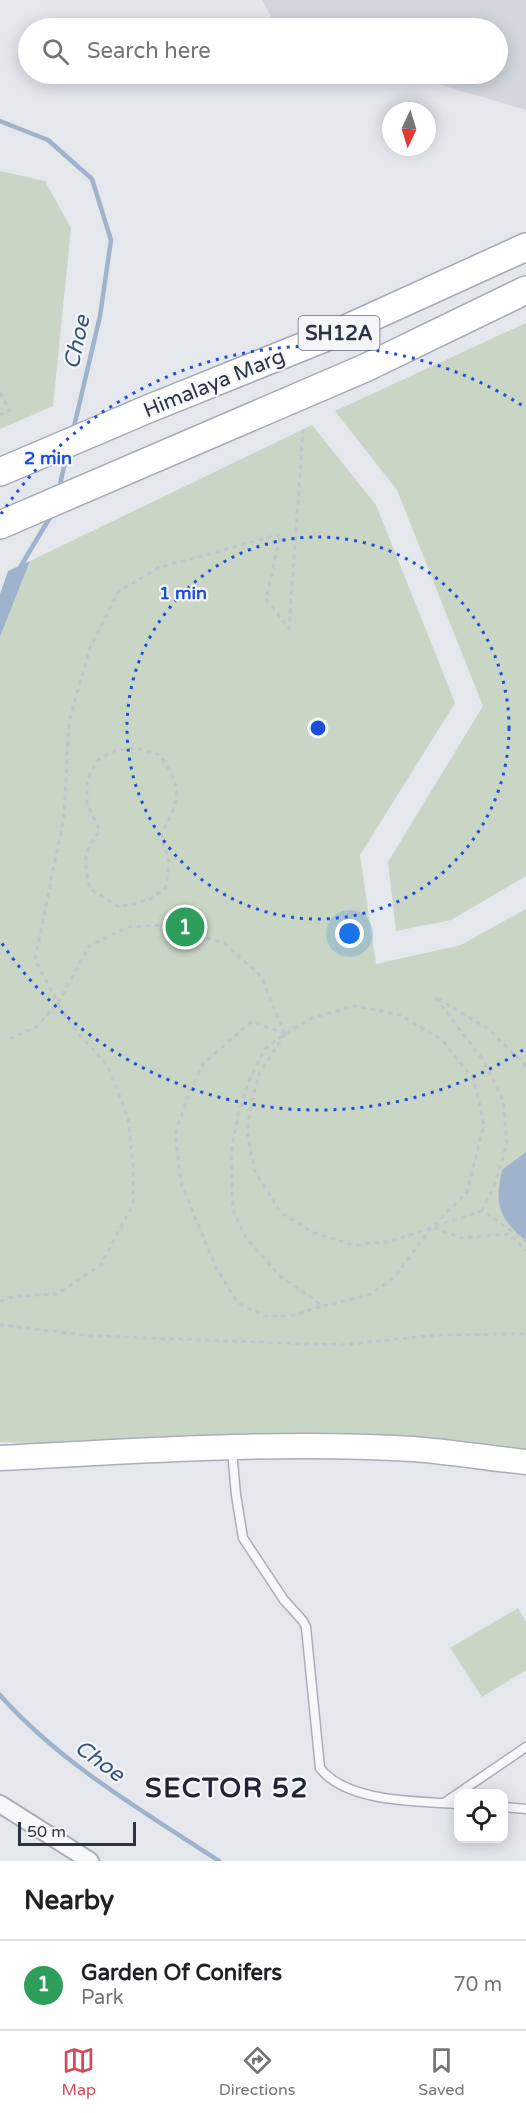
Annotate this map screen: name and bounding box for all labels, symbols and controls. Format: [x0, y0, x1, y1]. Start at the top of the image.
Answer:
search box [18, 18, 508, 84]
icon: search [39, 35, 72, 68]
text: Search here [87, 38, 211, 64]
north arrow [382, 102, 436, 156]
water label: Choe [58, 311, 96, 372]
road number: SH12A [298, 316, 380, 350]
street label: Himalaya Marg [140, 344, 289, 423]
text: 2 min [24, 447, 72, 469]
text: 1 min [159, 582, 207, 604]
centre of rings [308, 718, 328, 738]
pin: 1 [166, 904, 204, 950]
your location [335, 919, 364, 948]
water label: Choe [70, 1734, 130, 1788]
district label: SECTOR 52 [145, 1772, 309, 1805]
map controls [454, 1789, 508, 1843]
button: locate [454, 1789, 508, 1843]
scale bar [18, 1819, 136, 1846]
text: 50 m [27, 1822, 66, 1842]
text: Nearby [24, 1885, 114, 1916]
text: Garden Of Conifers [81, 1960, 282, 1986]
text: 1 [37, 1973, 50, 1997]
text: 70 m [453, 1973, 502, 1997]
text: Park [81, 1986, 124, 2010]
tab: Map [61, 2044, 96, 2100]
tab: Directions [219, 2044, 295, 2100]
tab: Saved [418, 2044, 465, 2100]

